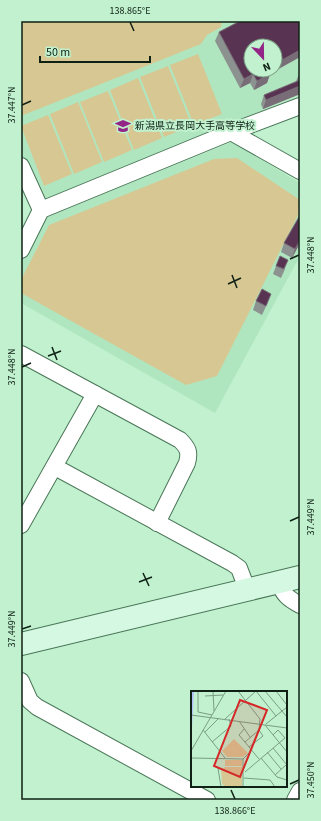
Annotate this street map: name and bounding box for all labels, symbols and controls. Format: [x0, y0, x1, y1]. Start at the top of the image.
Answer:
text: 138.865°E [110, 4, 150, 18]
scale bar [40, 38, 150, 64]
north arrow [243, 38, 283, 78]
text: 50 m [46, 44, 70, 61]
text: N [260, 58, 273, 75]
text: 37.447°N [5, 86, 19, 124]
school or university icon: 新潟県立長岡大手高等学校 [114, 117, 132, 135]
place label: 新潟県立長岡大手高等学校 [135, 119, 255, 133]
text: 37.448°N [304, 236, 318, 274]
text: 37.448°N [5, 348, 19, 386]
text: 37.449°N [304, 498, 318, 536]
text: 37.449°N [5, 610, 19, 648]
inset map [191, 691, 287, 787]
text: 37.450°N [304, 761, 318, 799]
text: 138.866°E [215, 804, 255, 818]

